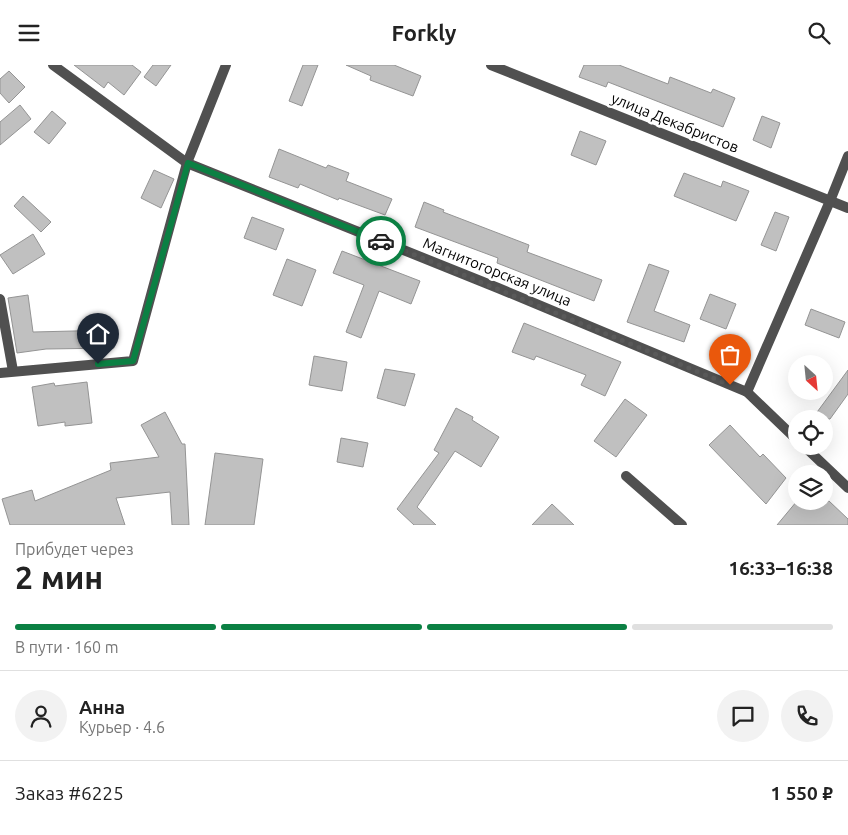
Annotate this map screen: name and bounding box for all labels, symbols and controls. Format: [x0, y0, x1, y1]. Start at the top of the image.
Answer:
icon: menu [15, 19, 43, 47]
icon: search [805, 19, 833, 47]
text: Forkly [392, 20, 456, 45]
street label: улица Декабристов [609, 89, 741, 156]
courier [356, 216, 406, 266]
icon: car [367, 227, 395, 255]
street label: Магнитогорская улица [421, 234, 574, 309]
pin [77, 313, 119, 364]
icon: home [84, 320, 112, 348]
pin [709, 334, 751, 385]
icon: bag [716, 341, 744, 369]
north arrow [788, 355, 832, 400]
map controls [788, 355, 833, 510]
button: locate [788, 410, 833, 455]
button: layers [788, 465, 833, 510]
text: Прибудет через [15, 540, 134, 558]
text: 16:33–16:38 [728, 557, 833, 579]
text: 2 мин [15, 559, 103, 595]
text: В пути · 160 m [15, 638, 118, 656]
button: person [15, 690, 67, 742]
button: chat [717, 690, 769, 742]
button: phone [781, 690, 833, 742]
text: Анна [79, 696, 125, 718]
text: Курьер · 4.6 [79, 718, 165, 736]
text: Заказ #6225 [15, 782, 124, 804]
text: 1 550 ₽ [770, 782, 833, 804]

